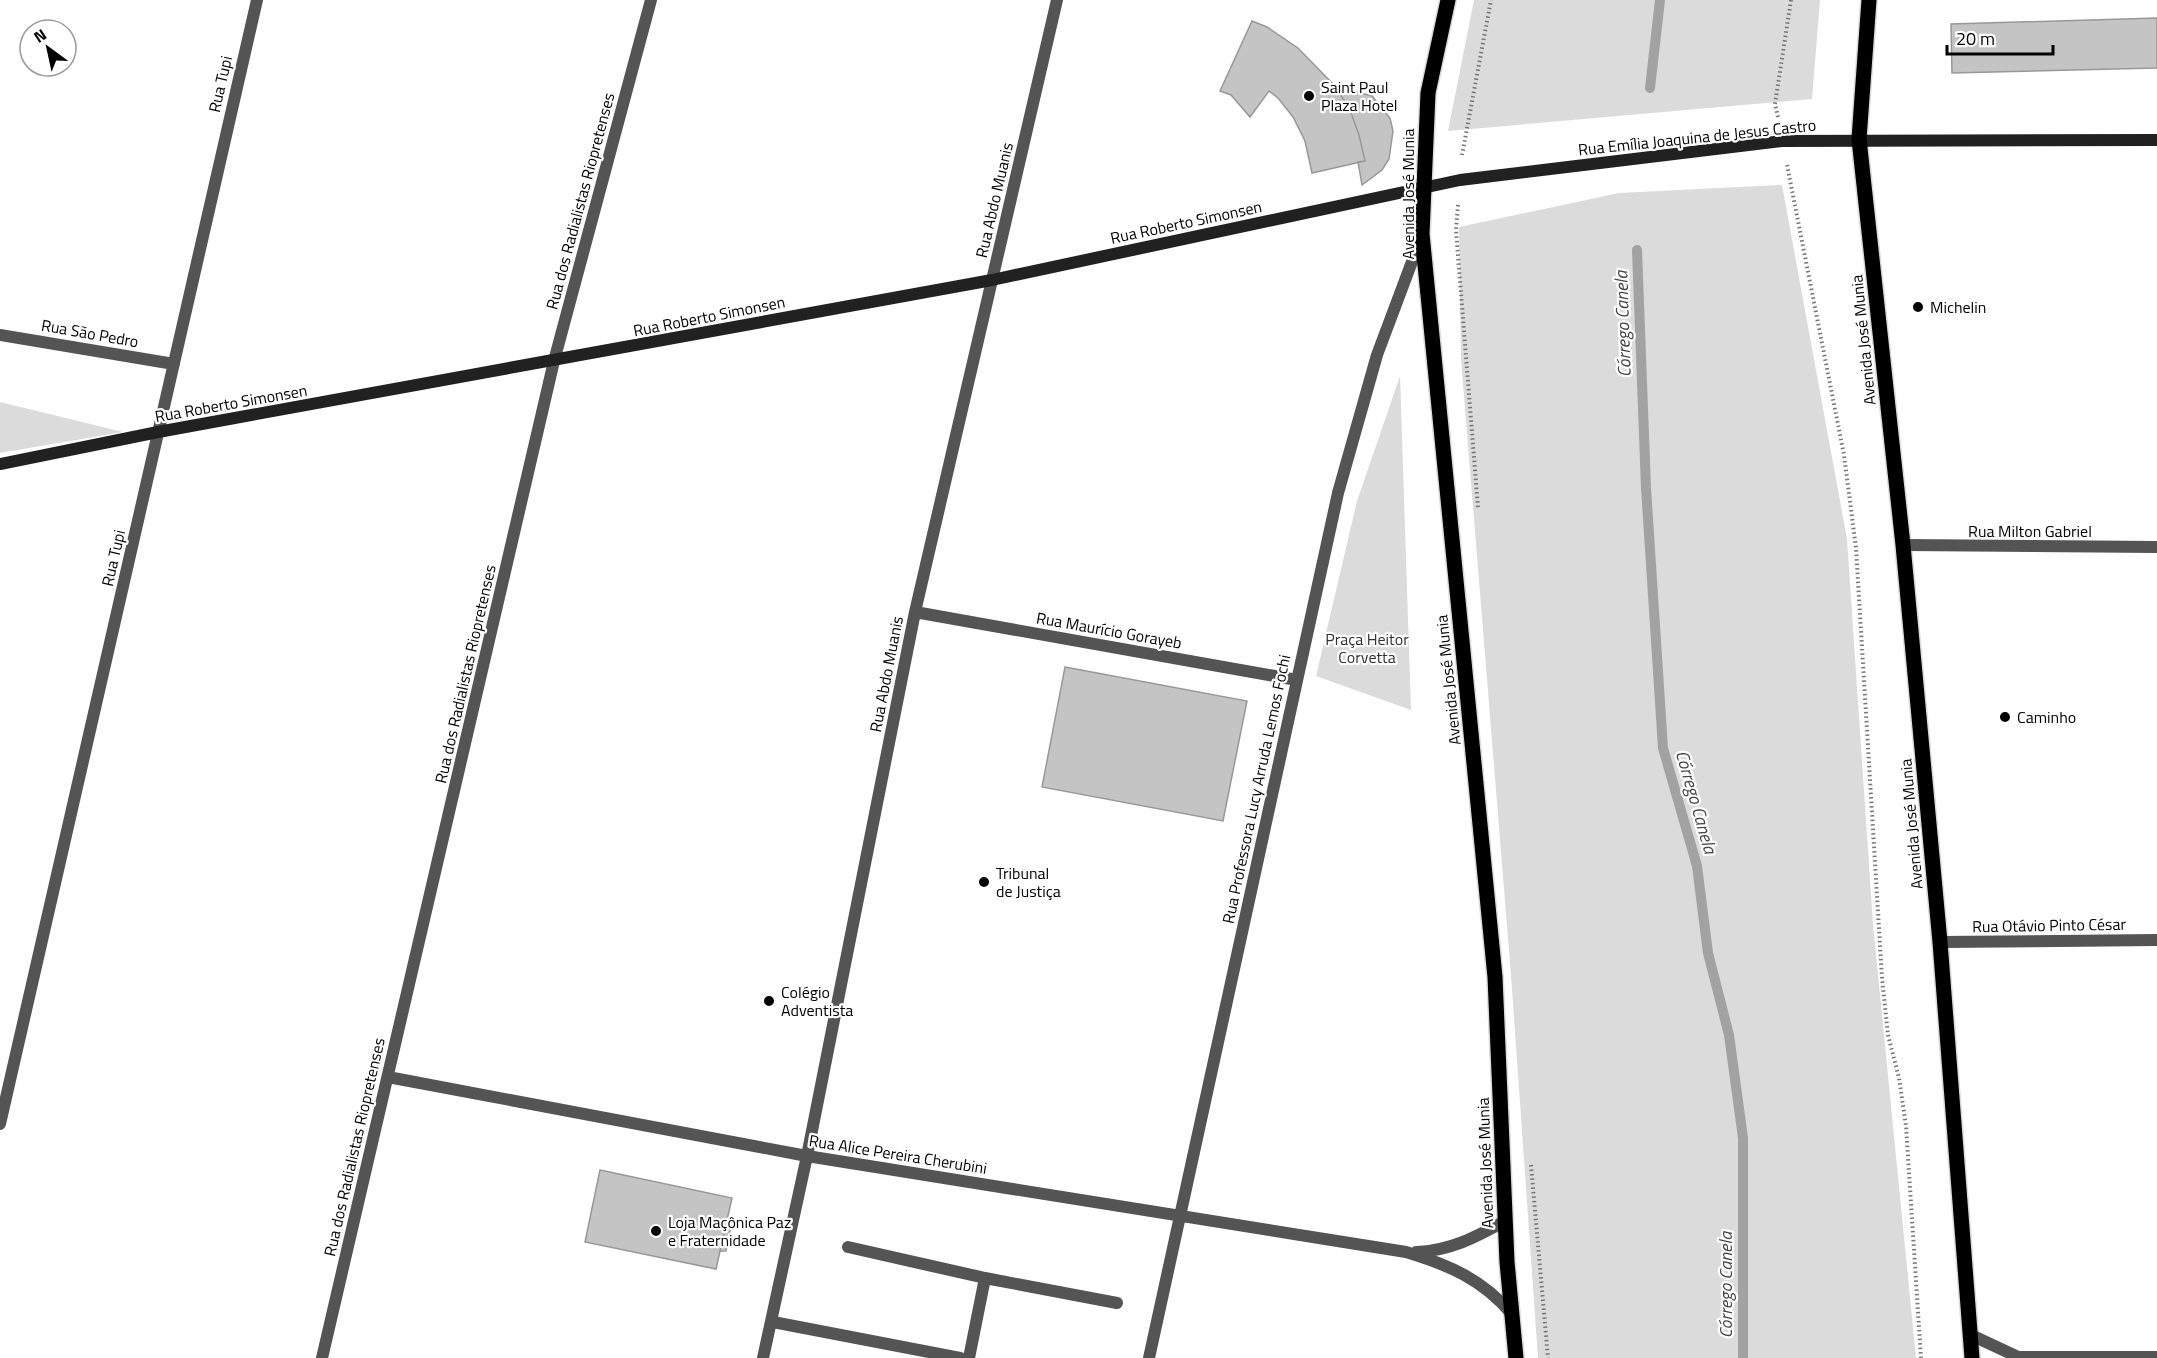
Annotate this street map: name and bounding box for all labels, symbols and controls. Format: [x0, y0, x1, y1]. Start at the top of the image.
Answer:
north arrow [18, 18, 78, 78]
scale bar [1947, 18, 2054, 56]
text: N [29, 22, 51, 49]
text: 20 m [1956, 25, 1995, 52]
street label: Rua Tupi [202, 53, 238, 115]
place label: Saint Paul Plaza Hotel [1321, 75, 1398, 117]
marker: Saint Paul Plaza Hotel [1302, 89, 1316, 103]
street label: Rua dos Radialistas Riopretenses [539, 90, 621, 312]
street label: Rua Emília Joaquina de Jesus Castro [1577, 113, 1817, 161]
street label: Avenida José Munia [1396, 128, 1420, 260]
street label: Rua Abdo Muanis [969, 140, 1019, 260]
street label: Rua Roberto Simonsen [1108, 194, 1264, 250]
water label: Córrego Canela [1607, 269, 1638, 378]
street label: Avenida José Munia [1844, 274, 1882, 406]
street label: Rua Roberto Simonsen [631, 289, 787, 343]
place label: Michelin [1930, 295, 1986, 319]
marker: Michelin [1911, 300, 1925, 314]
street label: Rua São Pedro [40, 313, 140, 353]
street label: Rua Roberto Simonsen [153, 378, 309, 428]
street label: Rua Milton Gabriel [1968, 519, 2092, 543]
street label: Rua Tupi [95, 527, 131, 589]
street label: Rua dos Radialistas Riopretenses [428, 562, 502, 786]
street label: Rua Maurício Gorayeb [1034, 605, 1184, 655]
street label: Rua Abdo Muanis [863, 614, 909, 734]
street label: Avenida José Munia [1429, 614, 1467, 746]
park label: Praça Heitor Corvetta [1325, 627, 1409, 669]
street label: Rua Professora Lucy Arruda Lemos Fochi [1216, 652, 1296, 926]
place label: Caminho [2017, 705, 2076, 729]
marker: Caminho [1998, 710, 2012, 724]
water label: Córrego Canela [1669, 747, 1724, 858]
street label: Avenida José Munia [1893, 758, 1929, 890]
place label: Tribunal de Justiça [996, 861, 1061, 903]
marker: Tribunal de Justiça [977, 875, 991, 889]
street label: Rua Otávio Pinto César [1972, 912, 2127, 938]
place label: Colégio Adventista [781, 980, 853, 1022]
marker: Colégio Adventista [762, 994, 776, 1008]
street label: Rua dos Radialistas Riopretenses [317, 1035, 391, 1259]
street label: Avenida José Munia [1471, 1097, 1499, 1229]
street label: Rua Alice Pereira Cherubini [807, 1128, 989, 1180]
place label: Loja Maçônica Paz e Fraternidade [668, 1210, 791, 1252]
marker: Loja Maçônica Paz e Fraternidade [649, 1224, 663, 1238]
water label: Córrego Canela [1712, 1231, 1739, 1338]

